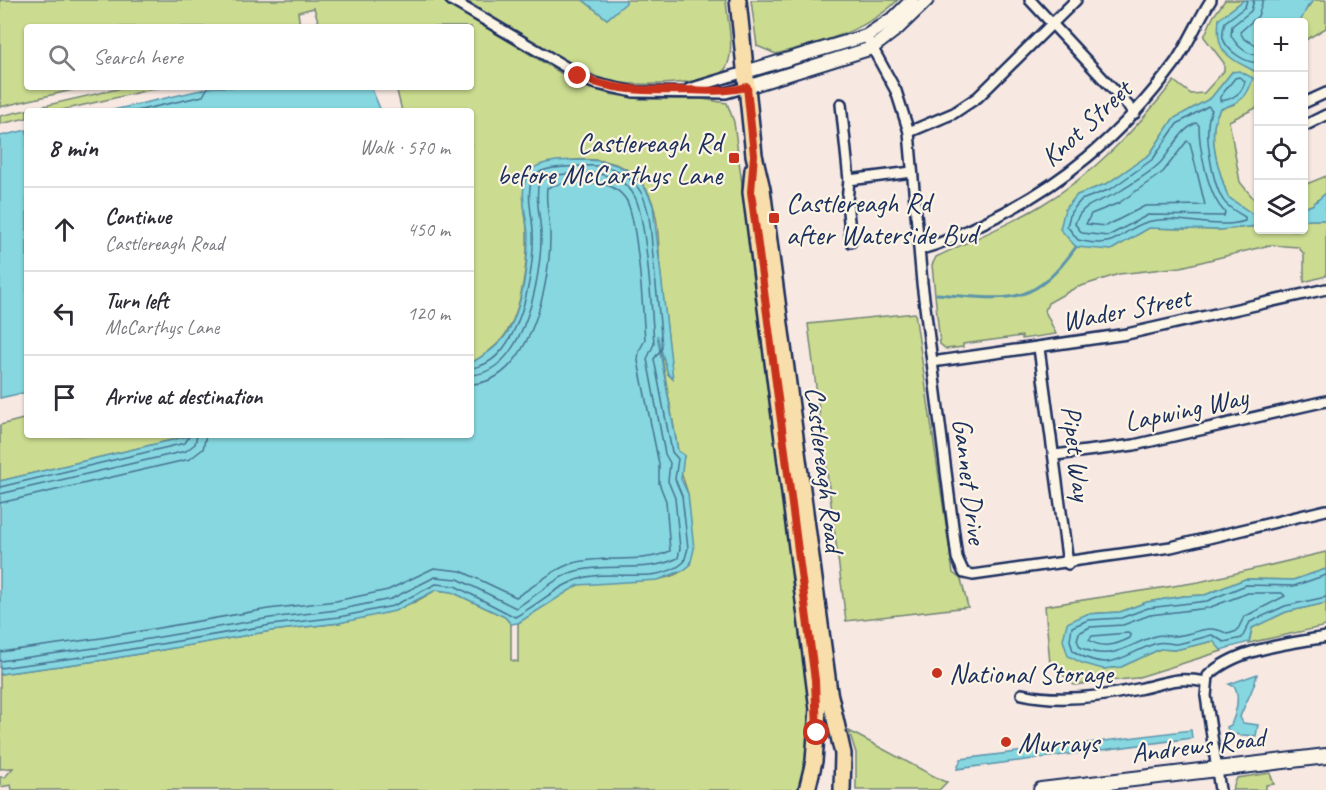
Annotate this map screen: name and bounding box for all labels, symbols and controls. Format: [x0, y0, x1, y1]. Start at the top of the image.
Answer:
map controls [1254, 18, 1308, 234]
button: + [1254, 18, 1308, 72]
search box [24, 24, 474, 90]
icon: search [45, 41, 78, 74]
text: Search here [93, 43, 183, 71]
route end [564, 62, 590, 88]
street label: Knot Street [1033, 70, 1141, 174]
button: − [1254, 72, 1308, 126]
place label: Castlereagh Rd before McCarthys Lane [497, 125, 726, 192]
button: locate [1254, 126, 1308, 180]
text: 8 min [48, 131, 98, 164]
text: Walk · 570 m [360, 135, 450, 160]
marker: Castlereagh Rd before McCarthys Lane [727, 151, 741, 165]
button: layers [1254, 180, 1308, 234]
place label: Castlereagh Rd after Waterside Bvd [786, 185, 981, 252]
text: Continue [105, 203, 171, 231]
marker: Castlereagh Rd after Waterside Bvd [767, 211, 781, 225]
icon: ahead [48, 213, 81, 246]
text: 450 m [407, 217, 450, 242]
text: Castlereagh Road [105, 231, 224, 256]
street label: Wader Street [1059, 279, 1196, 339]
text: Turn left [105, 287, 169, 315]
icon: left [48, 297, 81, 330]
text: 120 m [407, 301, 450, 326]
text: McCarthys Lane [105, 315, 219, 340]
street label: Lapwing Way [1121, 378, 1253, 439]
icon: arrive [48, 381, 81, 414]
text: Arrive at destination [105, 383, 262, 411]
street label: Castlereagh Road [798, 384, 853, 558]
street label: Pipet Way [1054, 404, 1100, 505]
street label: Gannet Drive [945, 416, 995, 548]
place label: National Storage [949, 656, 1115, 691]
marker: National Storage [930, 666, 944, 680]
route start [803, 719, 829, 745]
street label: Andrews Road [1129, 719, 1271, 771]
place label: Murrays [1018, 725, 1101, 760]
marker: Murrays [999, 735, 1013, 749]

